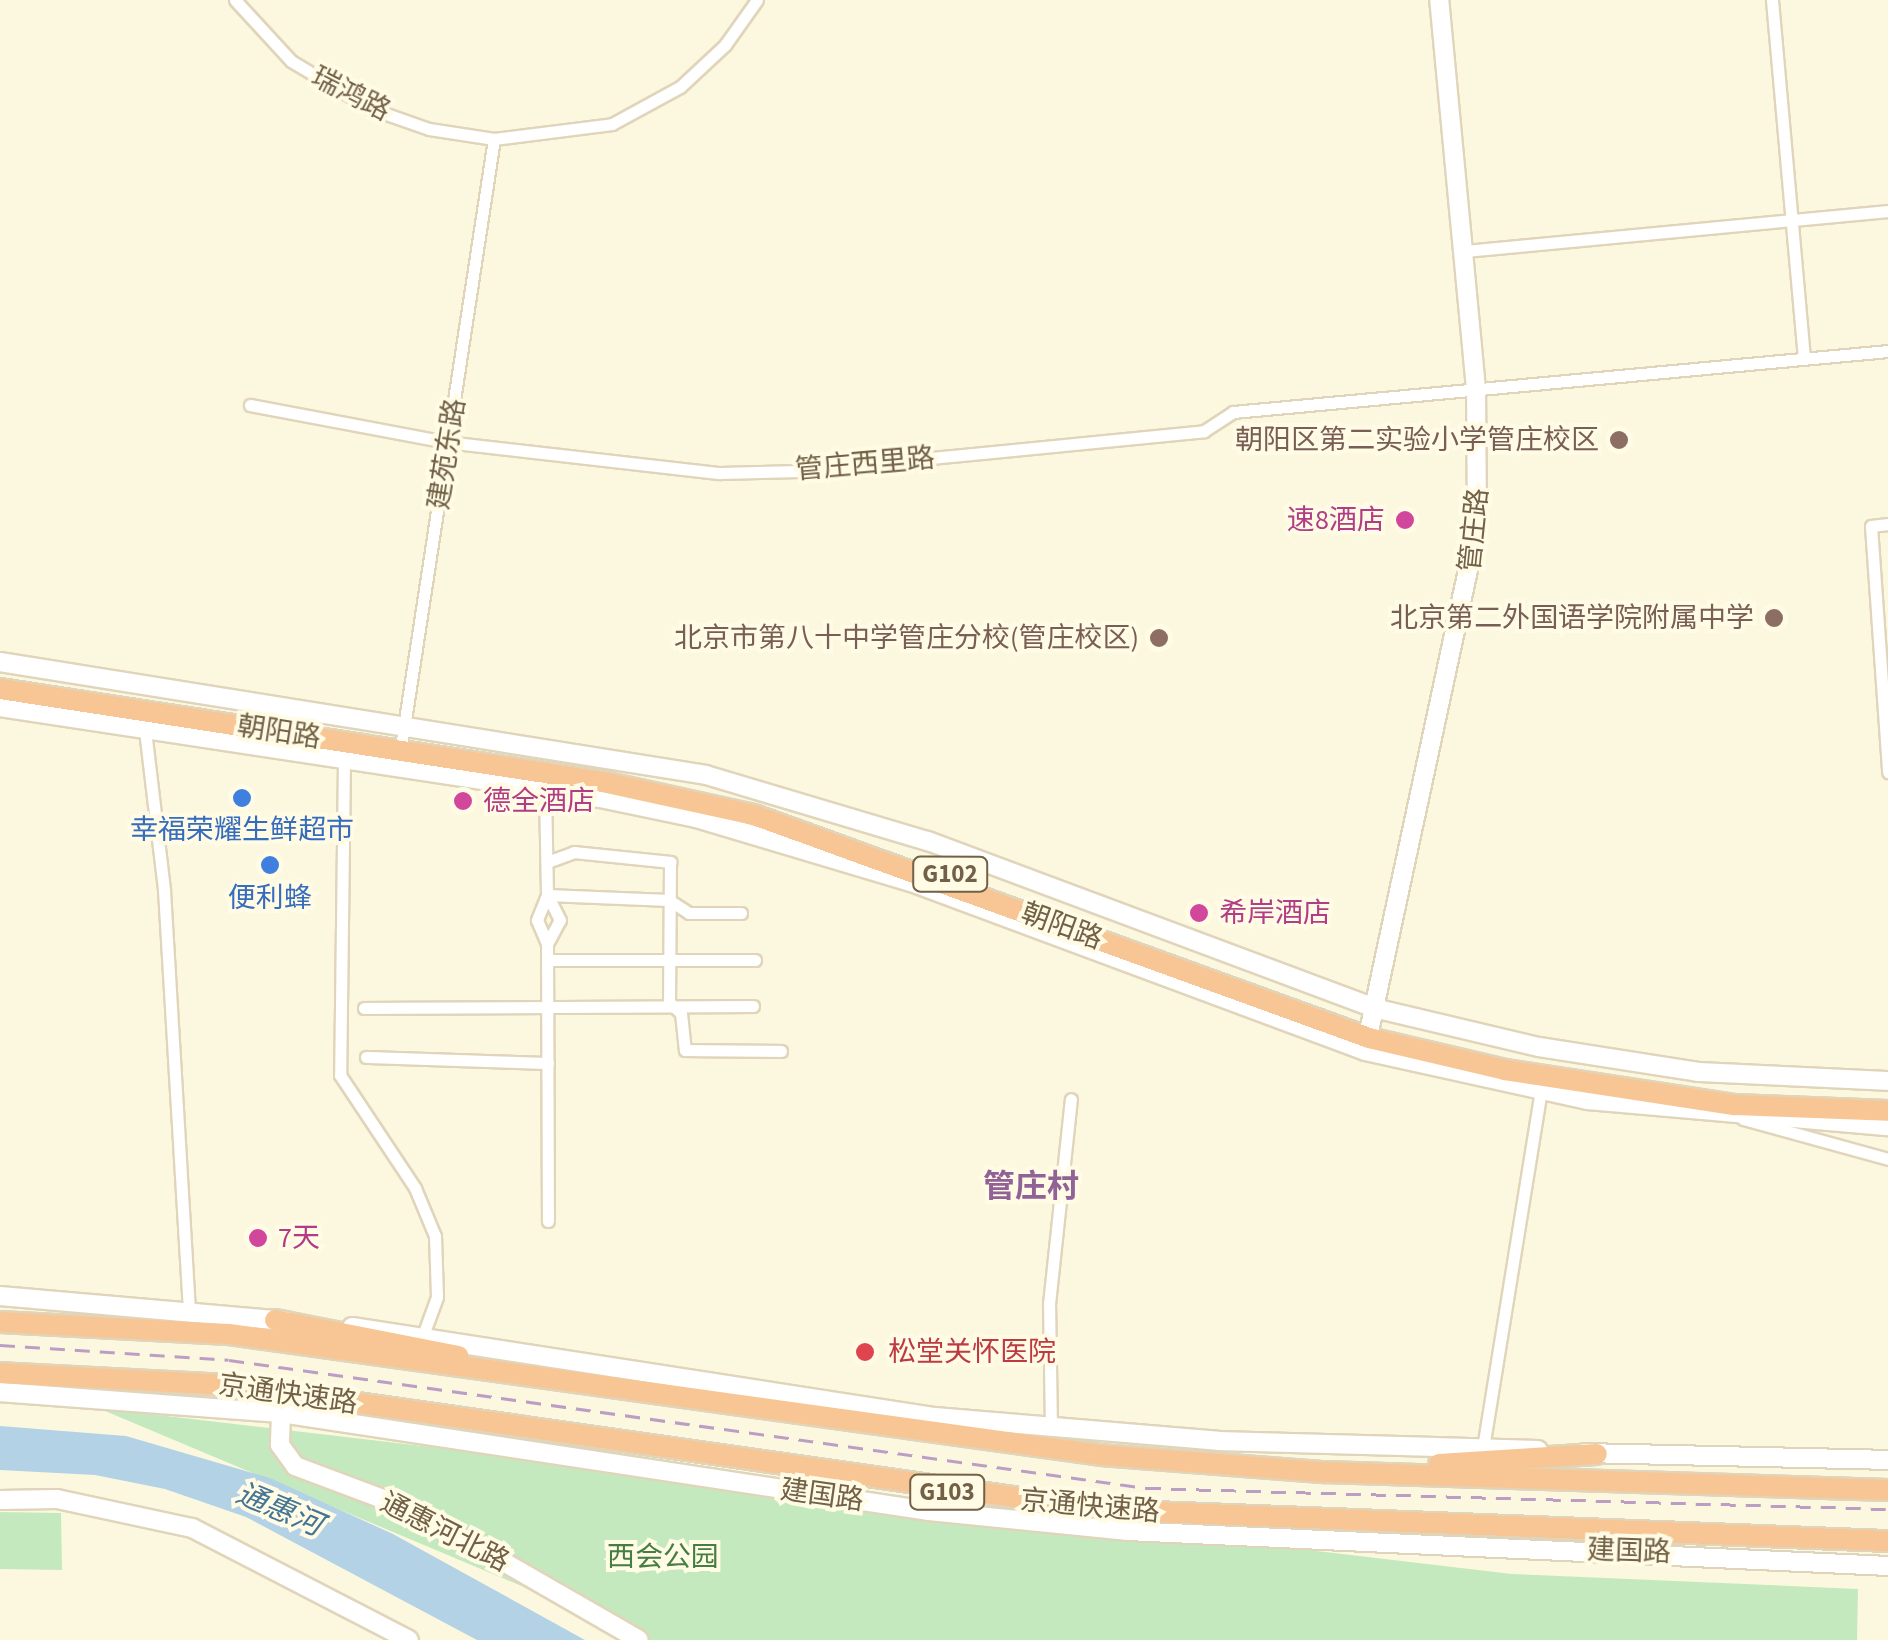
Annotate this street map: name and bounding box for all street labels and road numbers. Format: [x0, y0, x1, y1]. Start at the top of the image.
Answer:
street label: 瑞鸿路 [306, 60, 396, 128]
street label: 建苑东路 [422, 396, 472, 512]
street label: 管庄西里路 [794, 441, 936, 487]
street label: 管庄路 [1453, 486, 1495, 574]
street label: 朝阳路 [235, 709, 323, 755]
road number: G102 [910, 854, 990, 894]
street label: 朝阳路 [1017, 896, 1107, 956]
street label: 京通快速路 [216, 1368, 360, 1420]
road number: G103 [907, 1472, 987, 1512]
street label: 建国路 [778, 1473, 866, 1517]
street label: 京通快速路 [1019, 1483, 1161, 1529]
street label: 通惠河北路 [375, 1485, 515, 1579]
street label: 建国路 [1586, 1533, 1672, 1569]

